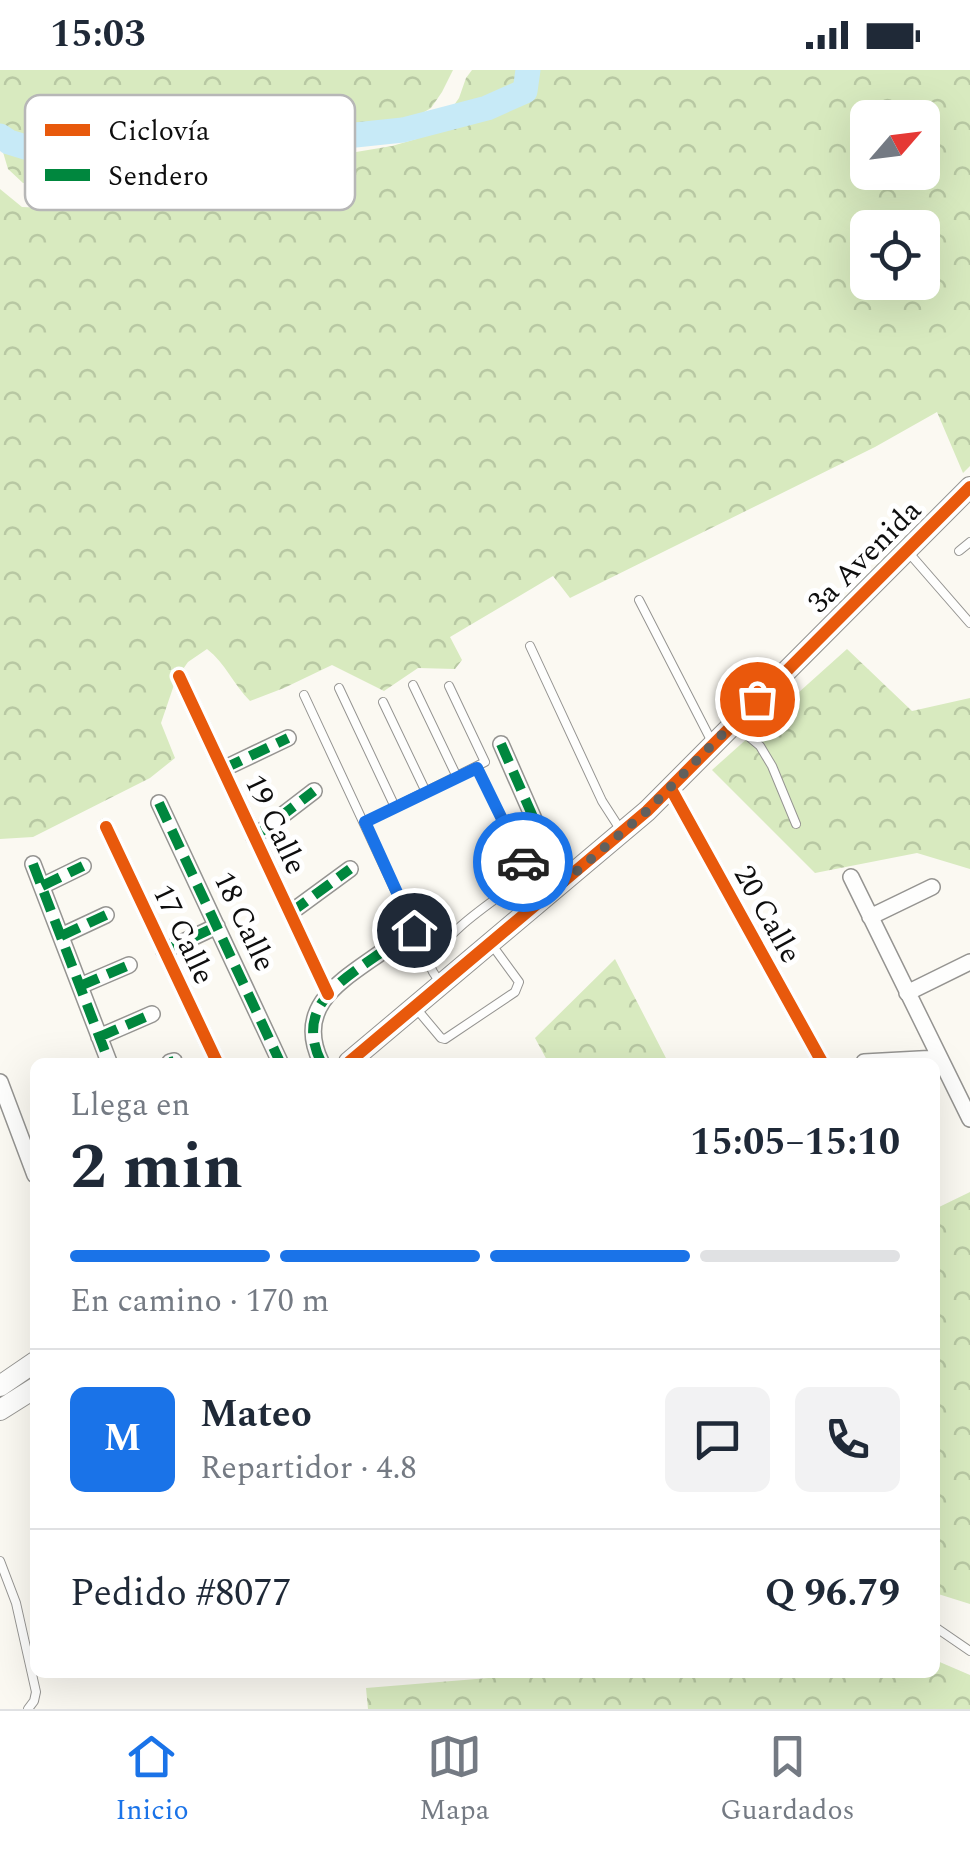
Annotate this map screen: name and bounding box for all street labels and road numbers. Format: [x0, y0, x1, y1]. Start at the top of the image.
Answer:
street label: 3a Avenida [797, 489, 933, 624]
street label: 19 Calle [232, 767, 318, 882]
street label: 20 Calle [721, 857, 813, 972]
street label: 18 Calle [201, 864, 287, 979]
street label: 17 Calle [140, 877, 226, 992]

